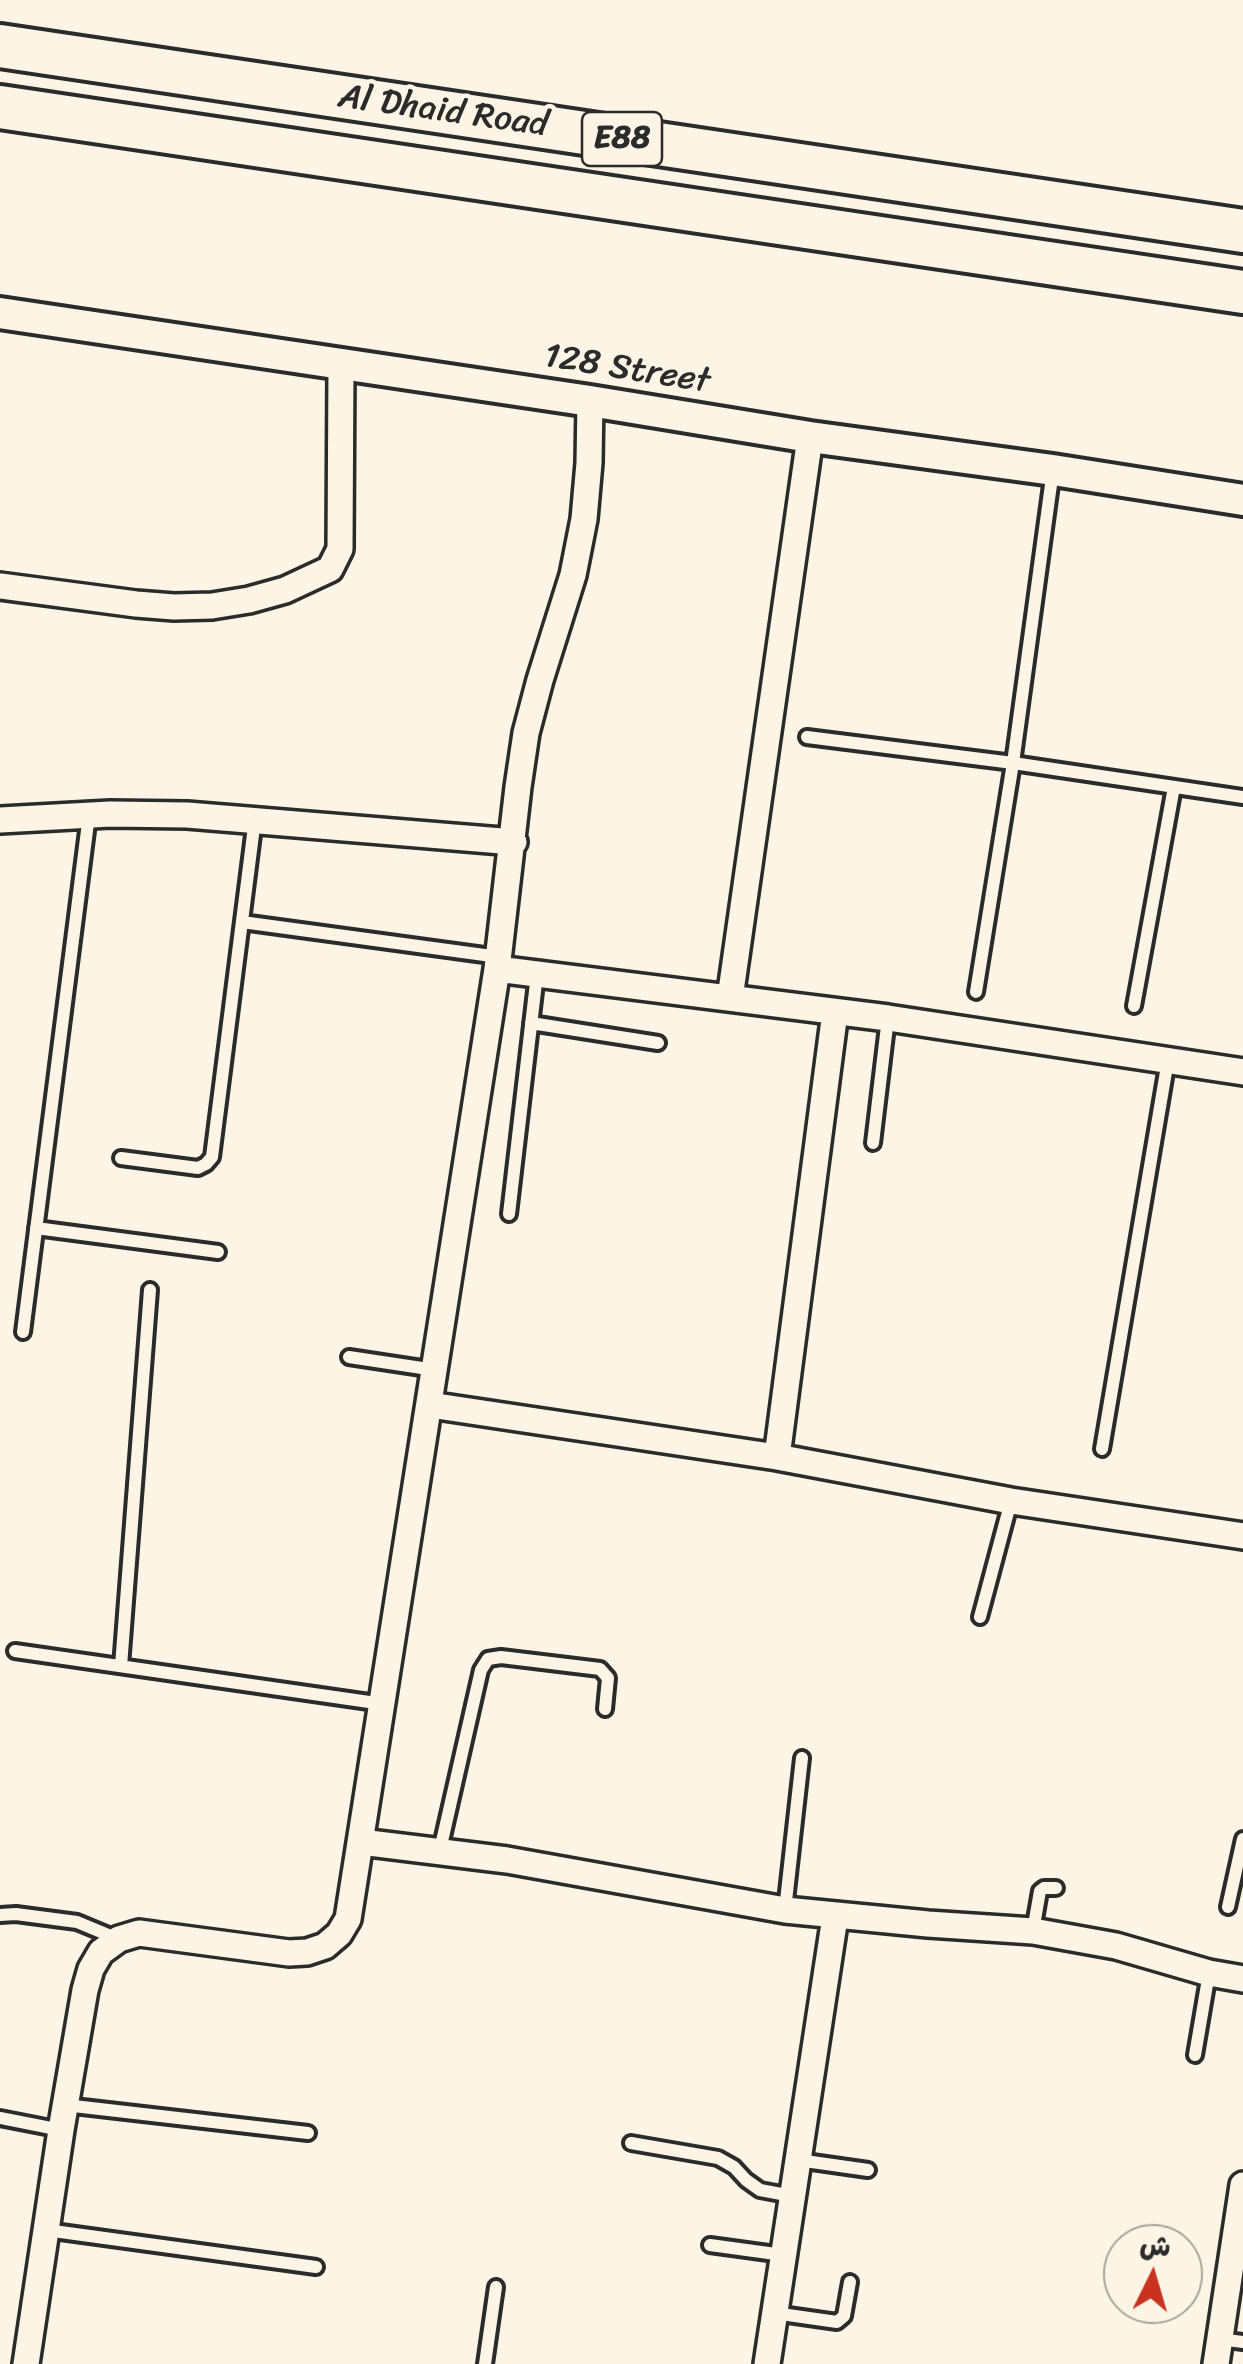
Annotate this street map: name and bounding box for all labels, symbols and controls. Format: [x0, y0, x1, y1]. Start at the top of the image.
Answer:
street label: Al Dhaid Road [336, 77, 550, 147]
road number: E88 [582, 112, 662, 166]
street label: 128 Street [541, 336, 713, 404]
text: ش [1138, 2220, 1173, 2271]
north arrow [1103, 2224, 1203, 2324]

